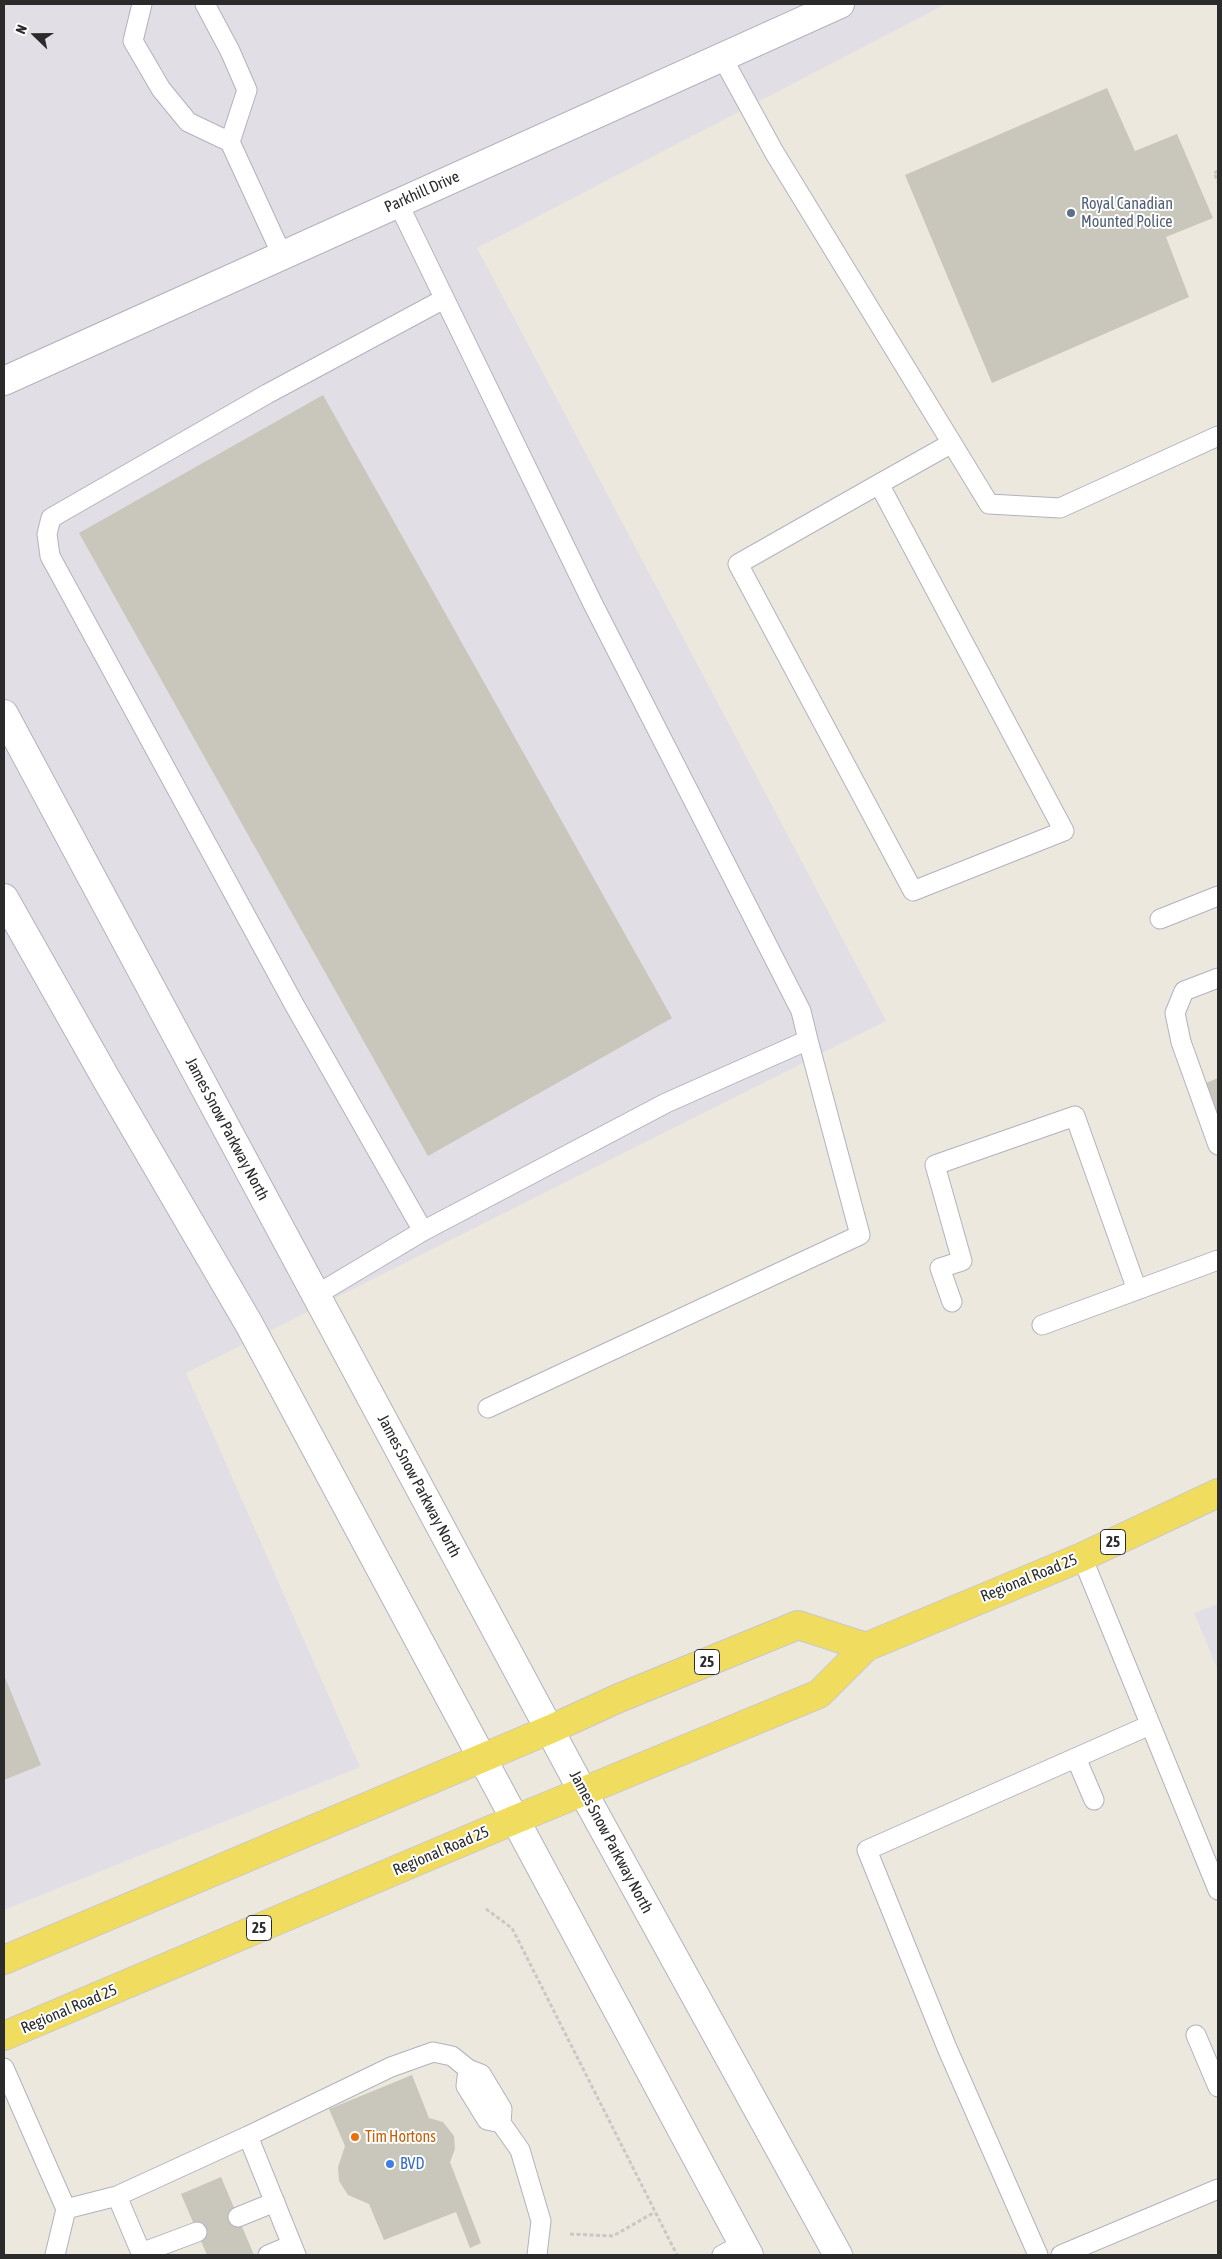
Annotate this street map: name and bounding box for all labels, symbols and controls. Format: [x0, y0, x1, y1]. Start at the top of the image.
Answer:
north arrow [10, 10, 60, 60]
text: N [12, 23, 30, 36]
street label: Parkhill Drive [382, 167, 462, 217]
place label: Royal Canadian Mounted Police [1081, 194, 1173, 232]
marker: Royal Canadian Mounted Police [1065, 207, 1077, 219]
street label: James Snow Parkway North [181, 1054, 273, 1204]
street label: James Snow Parkway North [373, 1411, 465, 1561]
road number: 25 [1100, 1530, 1126, 1554]
street label: Regional Road 25 [978, 1550, 1080, 1606]
road number: 25 [694, 1650, 720, 1674]
street label: James Snow Parkway North [565, 1767, 657, 1917]
street label: Regional Road 25 [390, 1822, 492, 1880]
road number: 25 [246, 1916, 272, 1940]
street label: Regional Road 25 [18, 1980, 120, 2038]
place label: Tim Hortons [365, 2127, 436, 2147]
marker: Tim Hortons [349, 2131, 361, 2143]
place label: BVD [400, 2154, 424, 2174]
marker: BVD [384, 2158, 396, 2170]

